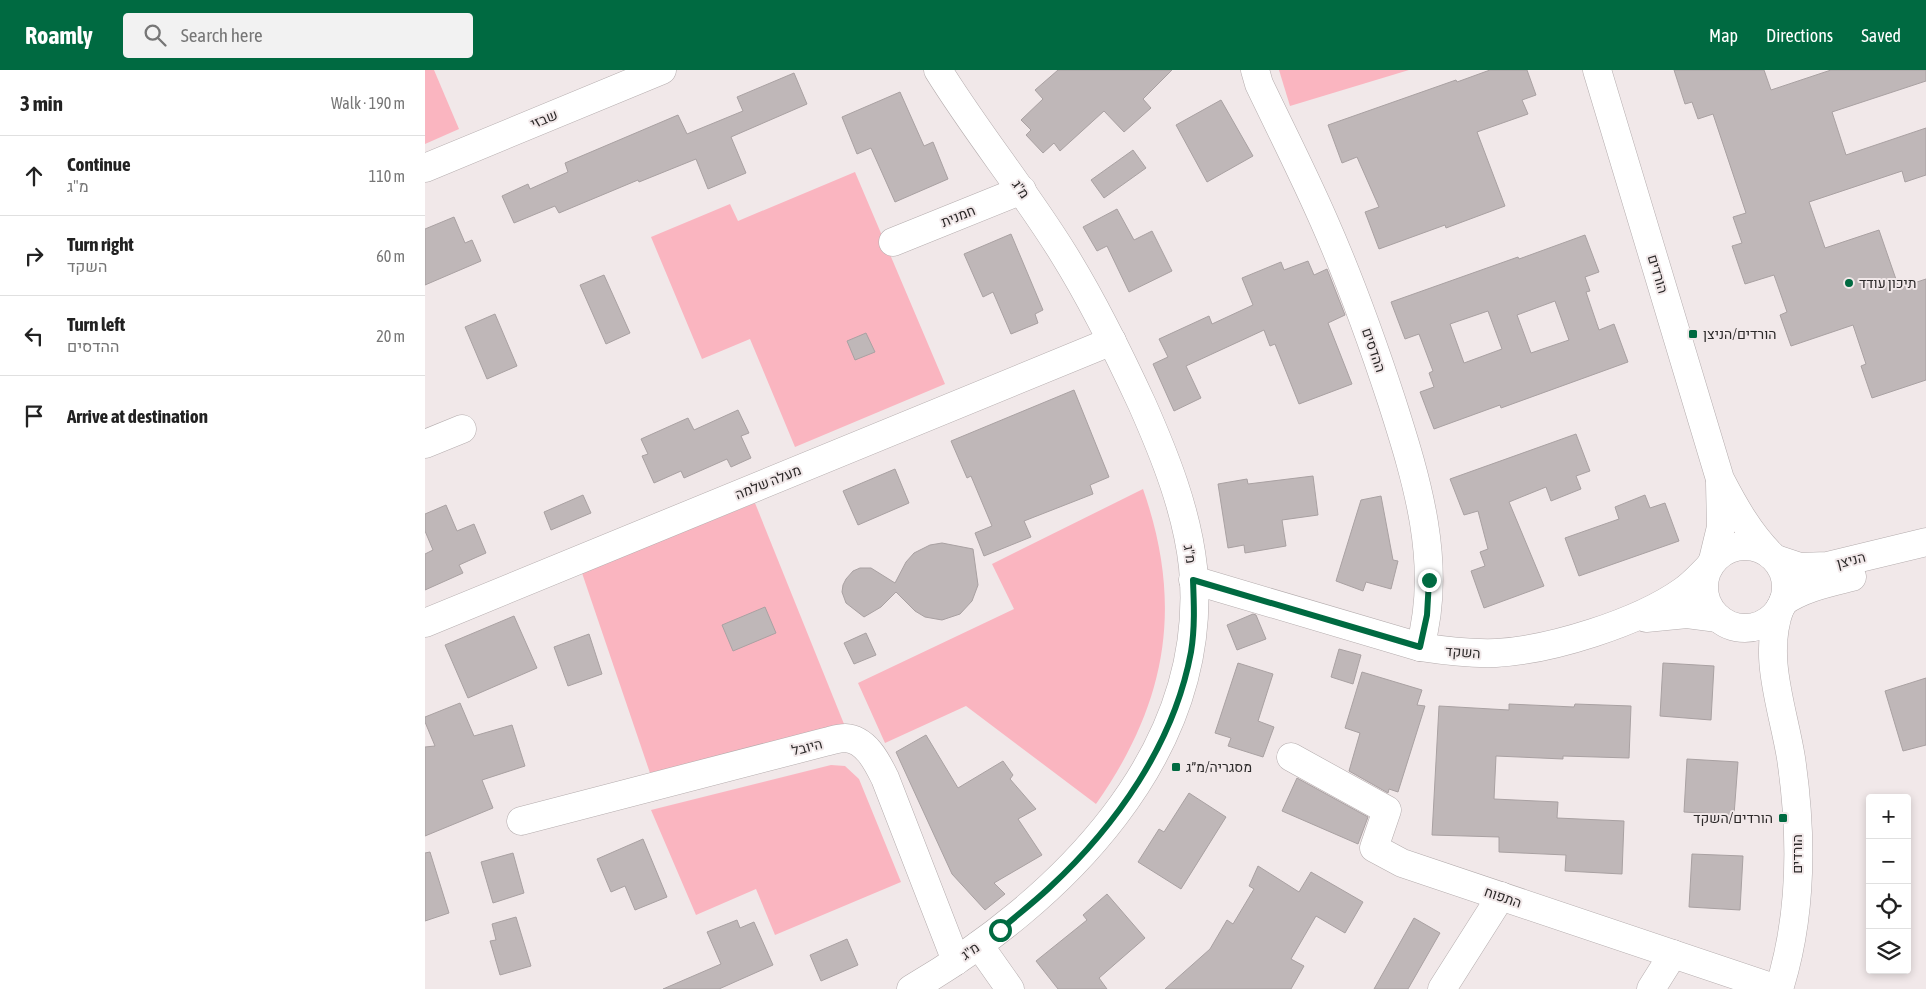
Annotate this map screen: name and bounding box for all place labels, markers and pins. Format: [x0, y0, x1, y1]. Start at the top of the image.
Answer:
place label: תיכון עודד [1859, 275, 1916, 291]
marker: תיכון עודד [1843, 277, 1855, 289]
place label: הורדים/הניצן [1703, 326, 1777, 342]
marker: הורדים/הניצן [1687, 328, 1699, 340]
place label: מסגריה/מ״ג [1186, 759, 1252, 775]
marker: מסגריה/מ״ג [1170, 761, 1182, 773]
place label: הורדים/השקד [1693, 810, 1773, 826]
marker: הורדים/השקד [1777, 812, 1789, 824]

